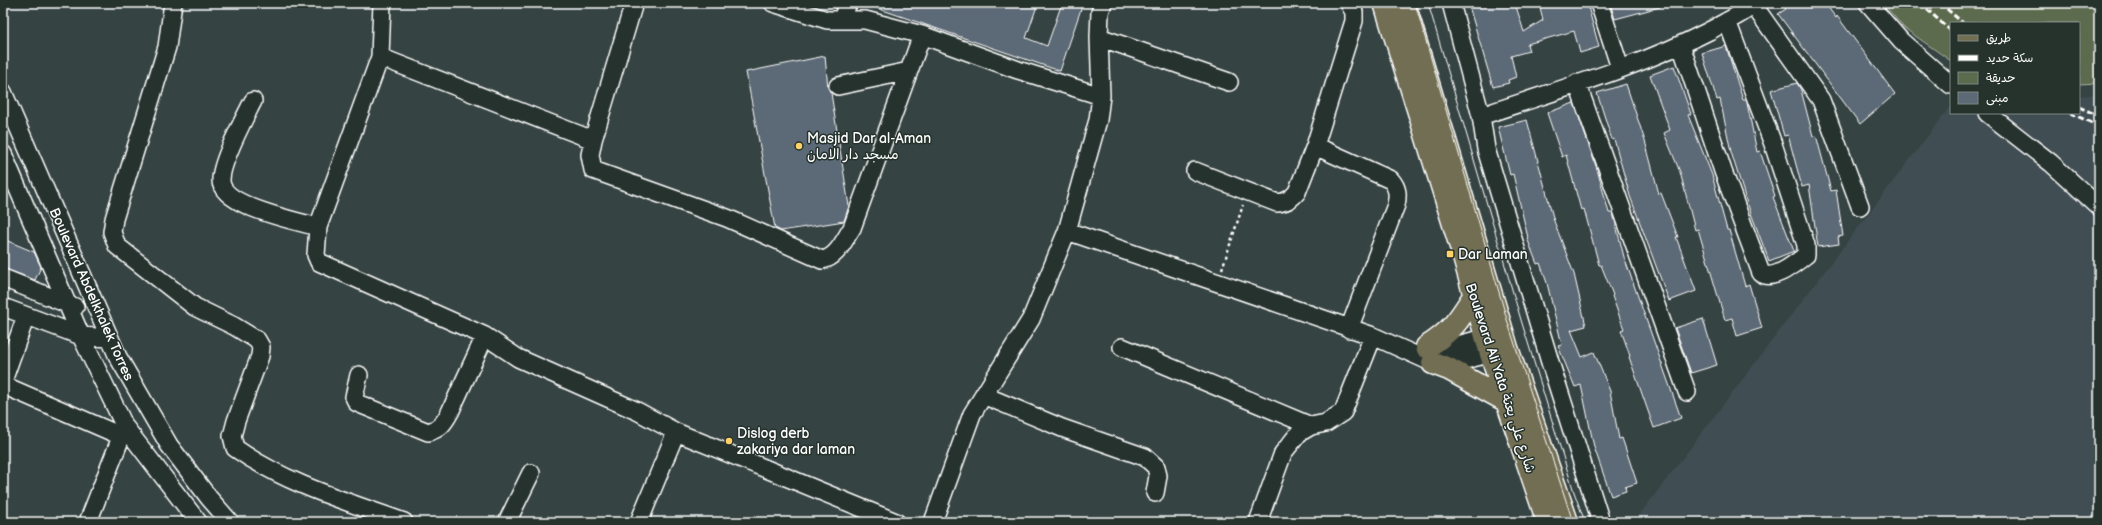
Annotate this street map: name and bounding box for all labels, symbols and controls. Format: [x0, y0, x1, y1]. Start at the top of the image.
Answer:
legend [1950, 22, 2080, 114]
text: طريق [1986, 31, 2011, 46]
text: سكة حديد [1986, 51, 2033, 66]
text: حديقة [1986, 71, 2015, 86]
text: مبنى [1986, 91, 2009, 106]
place label: Masjid Dar al-Aman مسجد دار الامان [807, 130, 931, 163]
marker: Masjid Dar al-Aman مسجد دار الامان [794, 141, 804, 151]
street label: Boulevard Abdelkhalek Torres [46, 205, 137, 383]
place label: Dar Laman [1458, 246, 1528, 263]
marker: Dar Laman [1445, 249, 1455, 259]
street label: Boulevard Ali Yata شارع علي يعتة [1458, 281, 1539, 476]
place label: Dislog derb zakariya dar laman [737, 425, 855, 458]
marker: Dislog derb zakariya dar laman [724, 436, 734, 446]

